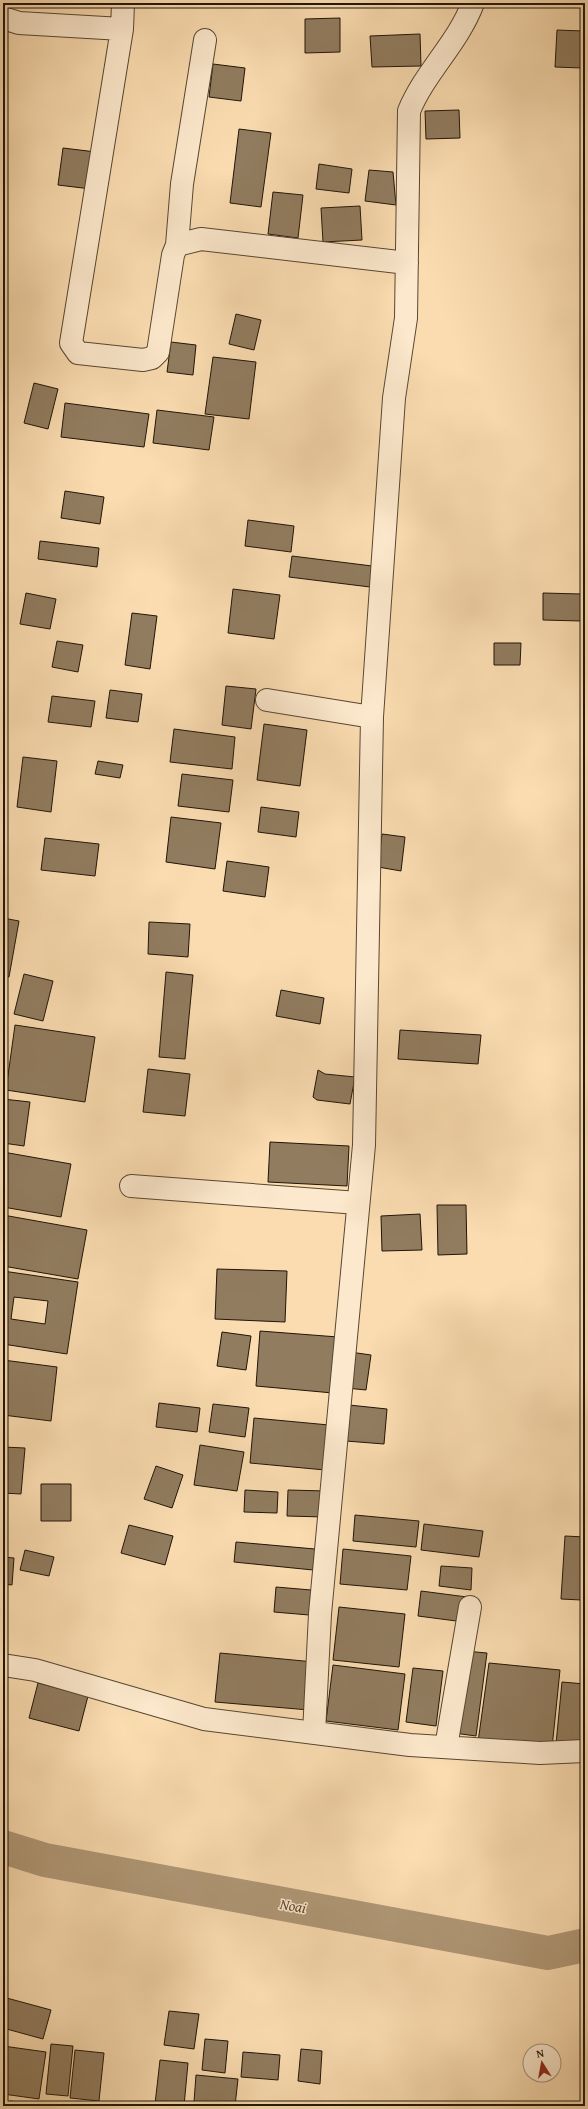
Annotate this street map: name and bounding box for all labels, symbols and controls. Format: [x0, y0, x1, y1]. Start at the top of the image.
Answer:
water label: Noai [278, 1893, 308, 1918]
north arrow [522, 2043, 562, 2083]
text: N [535, 2045, 546, 2062]

